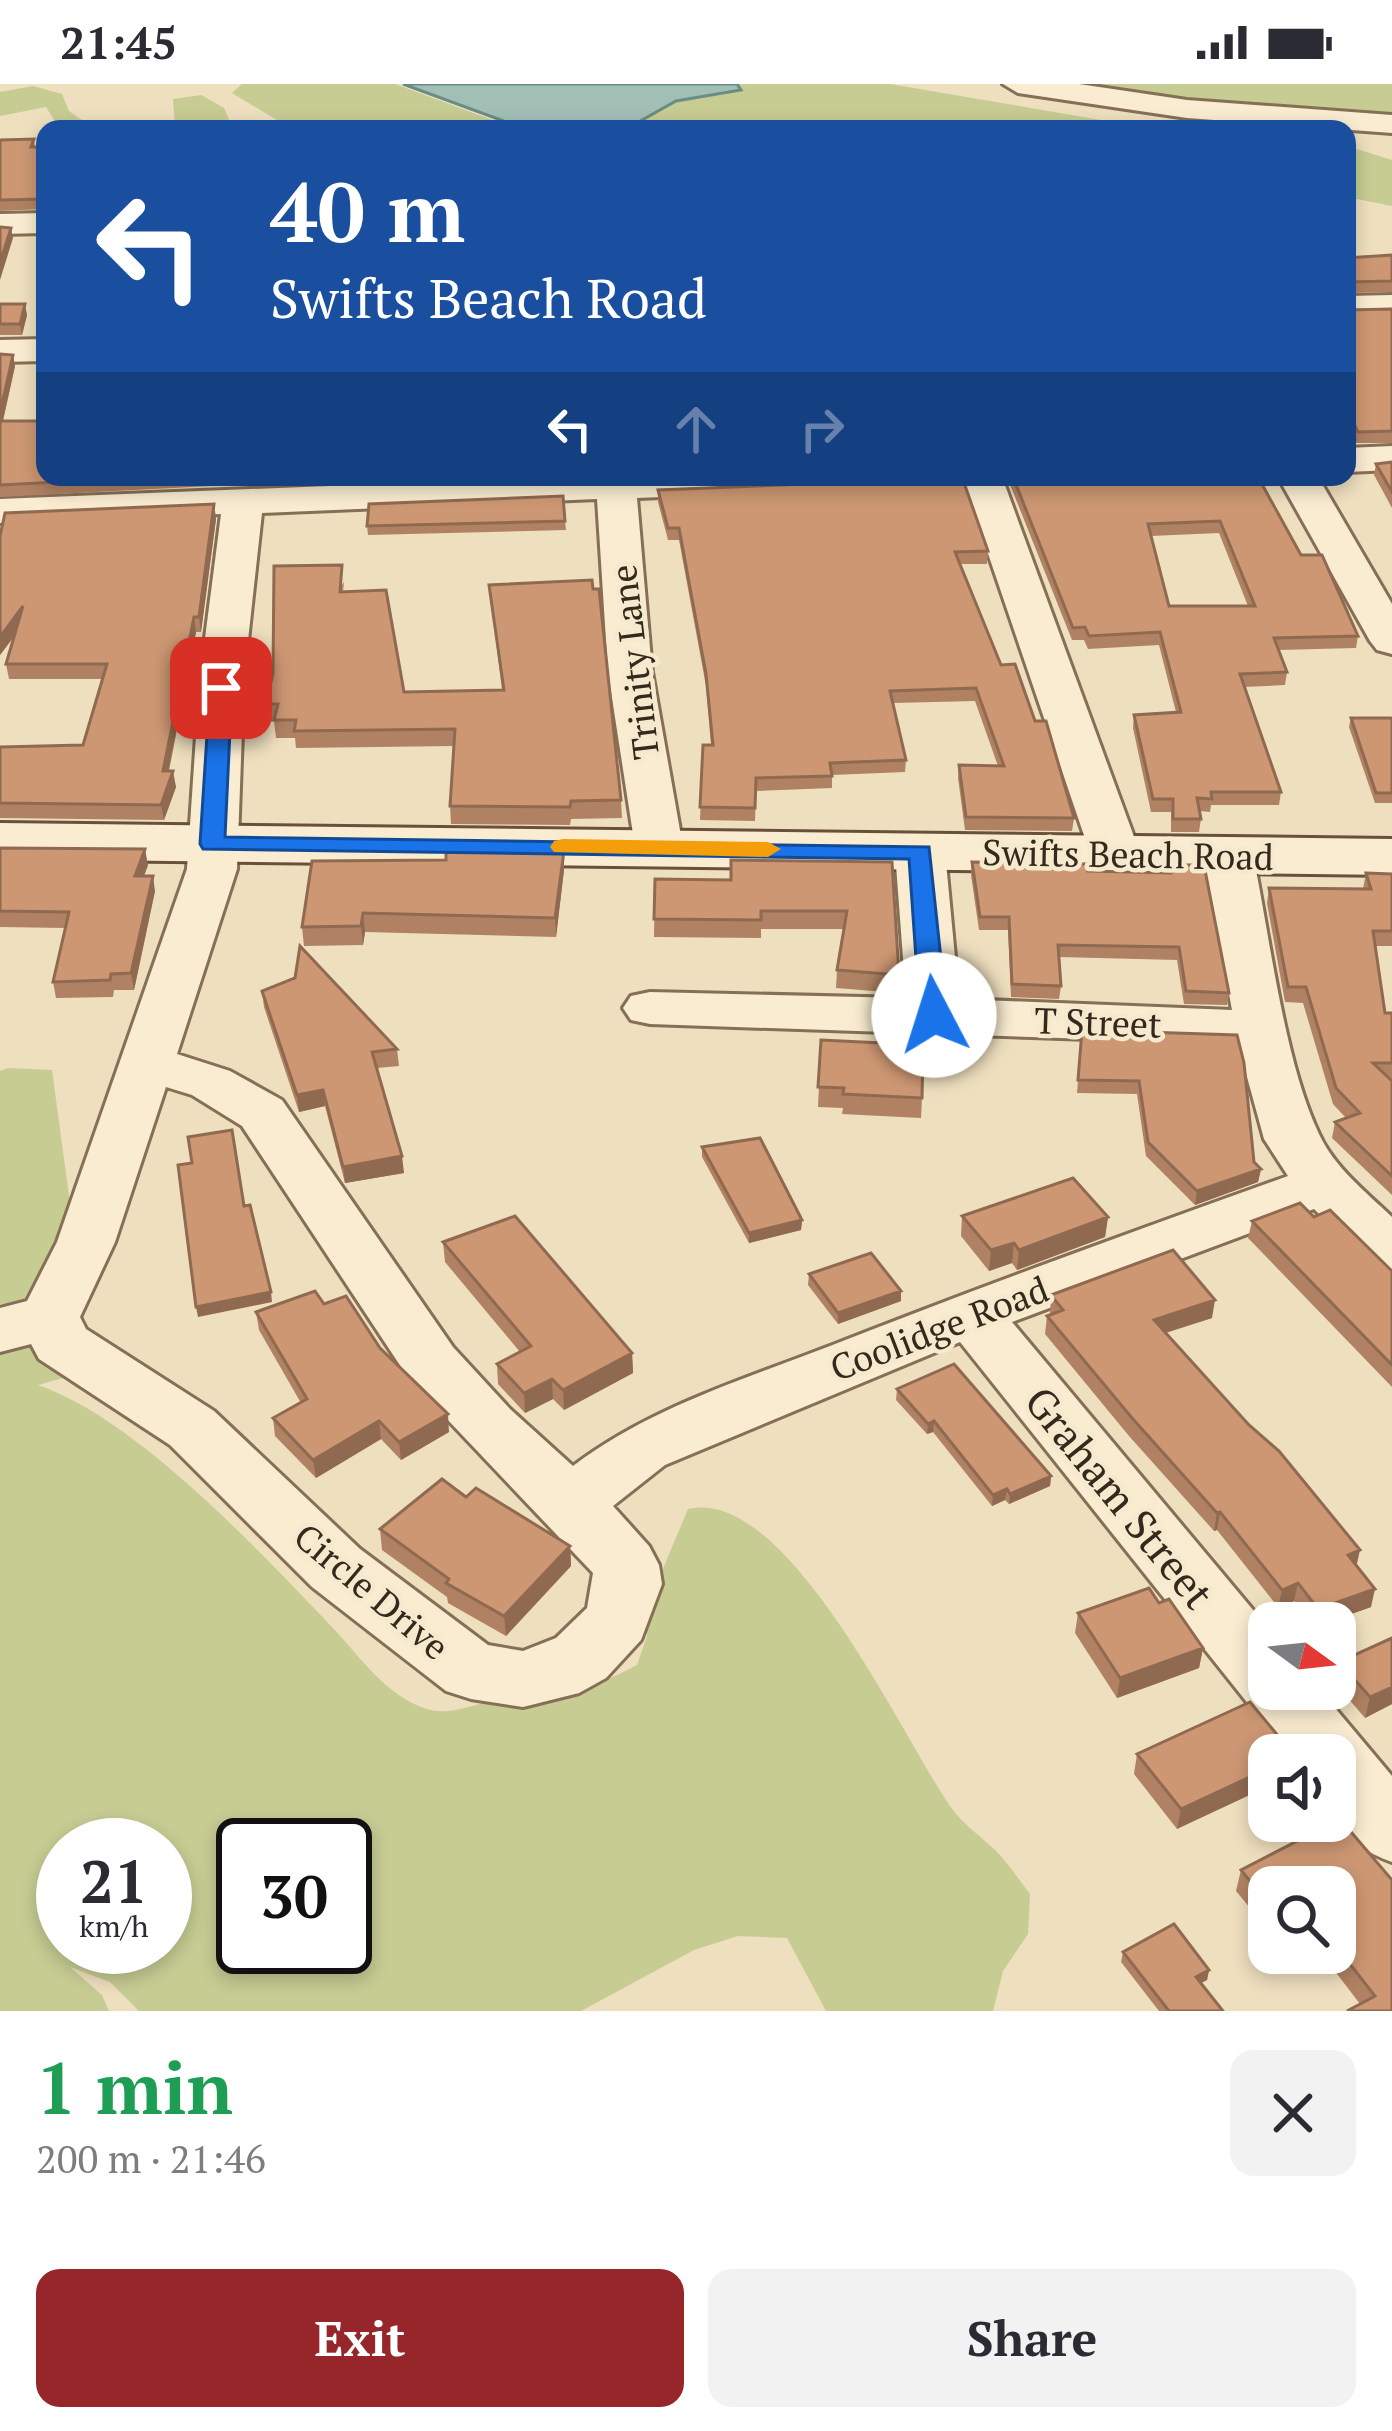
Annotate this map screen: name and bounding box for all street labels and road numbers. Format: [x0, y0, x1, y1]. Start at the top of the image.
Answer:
street label: Trinity Lane [599, 562, 669, 762]
street label: Swifts Beach Road [982, 828, 1274, 880]
street label: T Street [1034, 996, 1162, 1048]
street label: Coolidge Road [823, 1265, 1055, 1391]
street label: Graham Street [1013, 1374, 1227, 1620]
street label: Circle Drive [285, 1513, 459, 1669]

